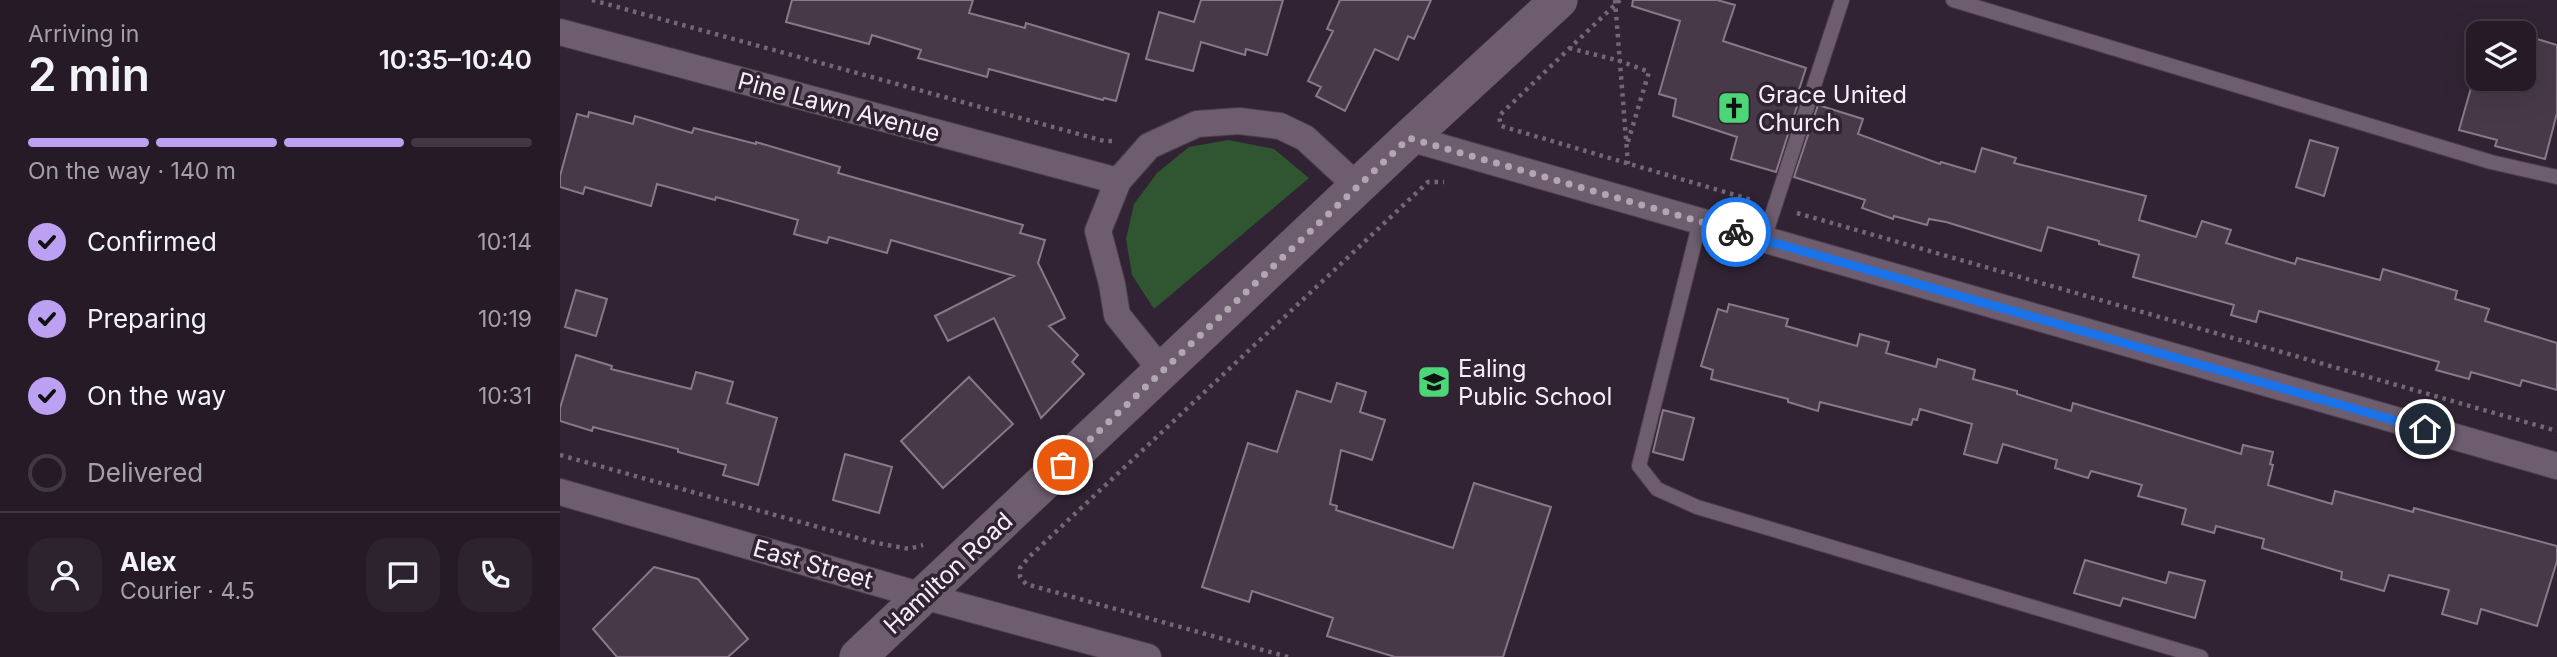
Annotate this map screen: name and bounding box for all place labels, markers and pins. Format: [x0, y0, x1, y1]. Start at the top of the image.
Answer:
place label: Grace United Church [1758, 80, 1907, 137]
church icon: Grace United Church [1715, 89, 1753, 127]
place label: Ealing Public School [1458, 354, 1612, 411]
school or university icon: Ealing Public School [1415, 363, 1453, 401]
pin [2395, 399, 2455, 459]
pin [1033, 435, 1093, 495]

